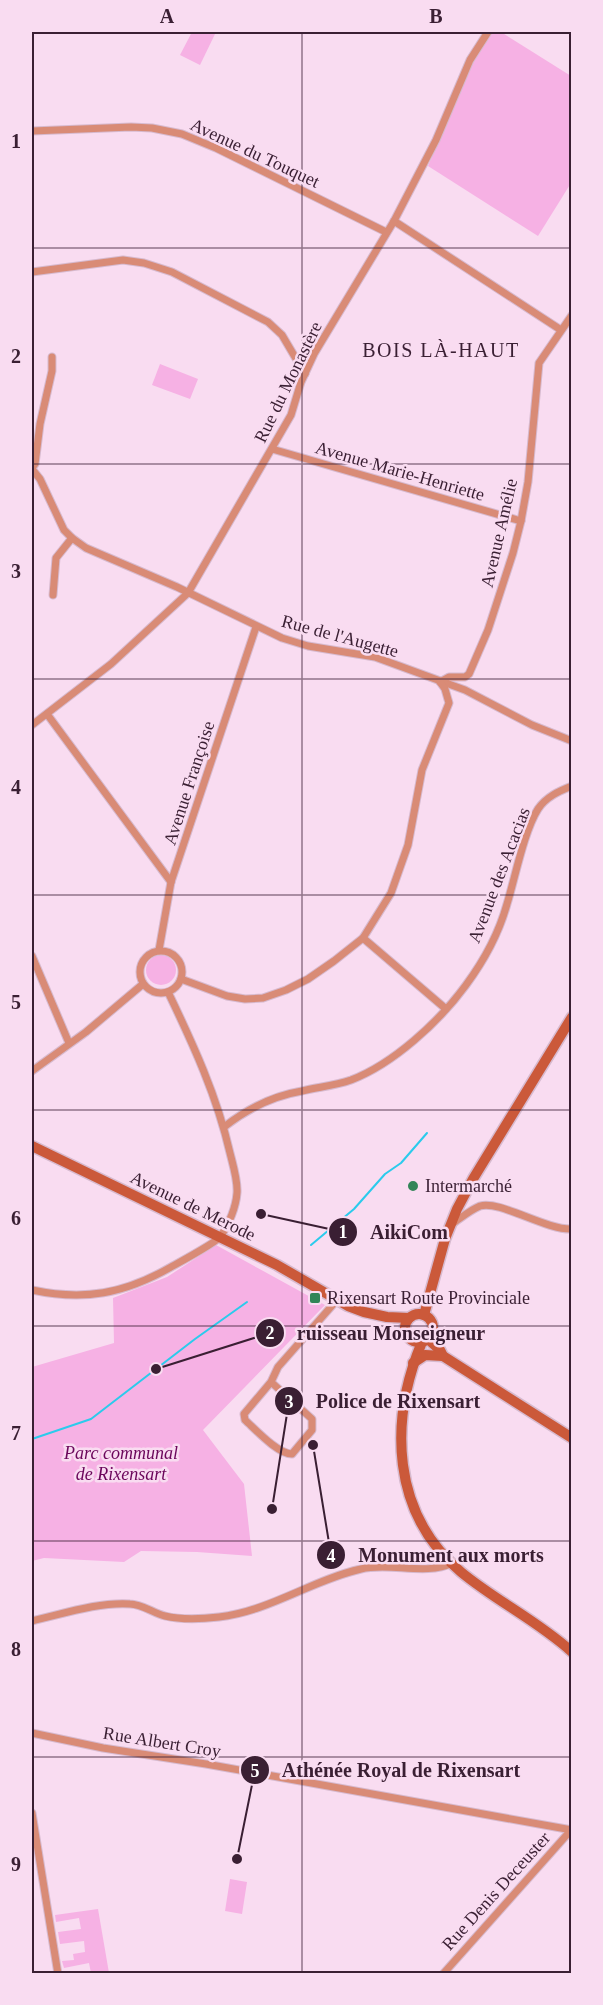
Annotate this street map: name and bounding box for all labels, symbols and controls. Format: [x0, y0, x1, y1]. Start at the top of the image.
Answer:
text: A [160, 5, 175, 27]
text: B [429, 5, 443, 27]
street label: Avenue du Touquet [187, 114, 323, 192]
text: 1 [11, 130, 21, 152]
street label: Rue du Monastère [250, 318, 326, 446]
district label: BOIS LÀ-HAUT [362, 339, 520, 361]
text: 2 [11, 345, 21, 367]
street label: Avenue Marie-Henriette [313, 437, 487, 505]
street label: Avenue Amélie [477, 477, 521, 589]
text: 3 [11, 560, 21, 582]
street label: Rue de l'Augette [279, 611, 401, 661]
street label: Avenue Françoise [160, 719, 218, 847]
text: 4 [11, 776, 21, 798]
street label: Avenue des Acacias [464, 804, 534, 946]
text: 5 [11, 991, 21, 1013]
street label: Avenue de Merode [127, 1167, 259, 1245]
place label: Intermarché [425, 1176, 512, 1196]
marker: Intermarché [406, 1179, 420, 1193]
text: 6 [11, 1207, 21, 1229]
callout: AikiCom [328, 1213, 460, 1251]
text: AikiCom [370, 1221, 448, 1243]
text: 1 [339, 1222, 348, 1242]
place label: Rixensart Route Provinciale [327, 1288, 530, 1308]
marker: Rixensart Route Provinciale [308, 1291, 322, 1305]
callout: ruisseau Monseigneur [255, 1314, 497, 1352]
text: ruisseau Monseigneur [297, 1322, 485, 1345]
text: 2 [266, 1323, 275, 1343]
callout: Police de Rixensart [274, 1382, 492, 1420]
text: Police de Rixensart [316, 1390, 481, 1412]
text: 3 [285, 1392, 294, 1412]
text: 7 [11, 1422, 21, 1444]
park label: Parc communal de Rixensart [63, 1443, 178, 1484]
callout: Monument aux morts [316, 1536, 555, 1574]
text: Monument aux morts [358, 1544, 544, 1566]
text: 4 [327, 1546, 336, 1566]
text: 8 [11, 1638, 21, 1660]
street label: Rue Albert Croy [102, 1723, 222, 1761]
callout: Athénée Royal de Rixensart [240, 1751, 532, 1789]
text: Athénée Royal de Rixensart [282, 1759, 520, 1782]
text: 5 [251, 1761, 260, 1781]
street label: Rue Denis Deceuster [438, 1828, 554, 1954]
text: 9 [11, 1853, 21, 1875]

